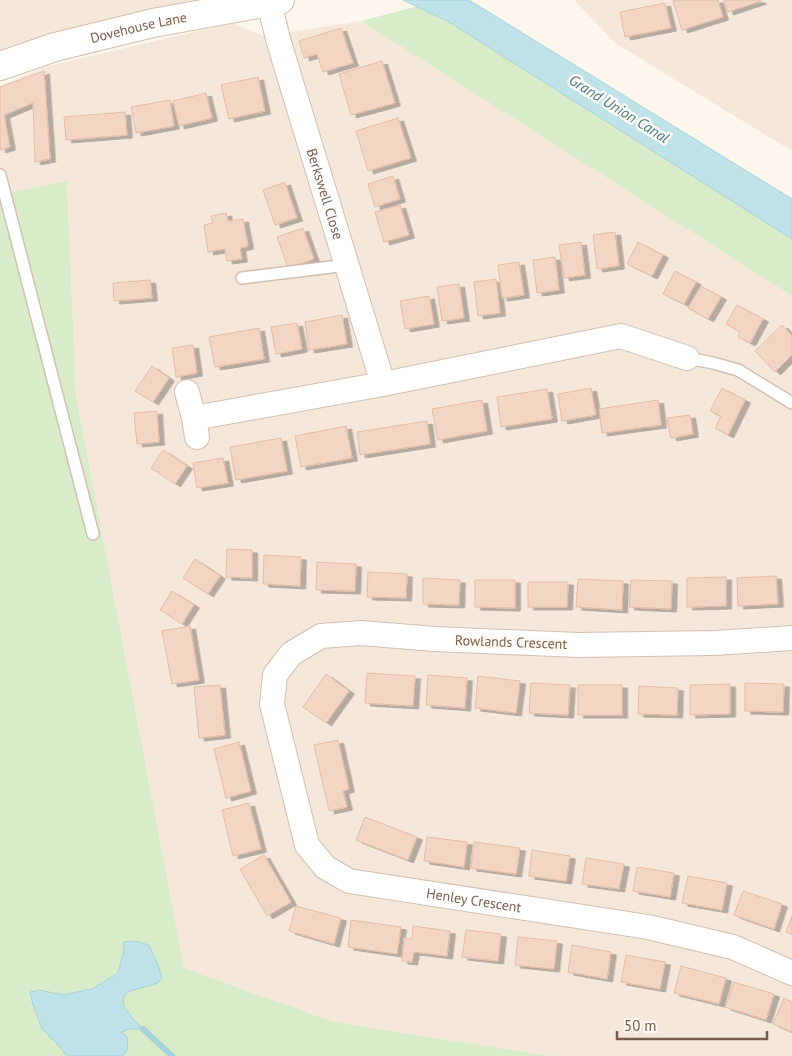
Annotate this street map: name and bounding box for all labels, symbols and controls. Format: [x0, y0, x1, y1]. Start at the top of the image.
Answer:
street label: Dovehouse Lane [88, 8, 188, 47]
water label: Grand Union Canal [566, 70, 673, 147]
street label: Berkswell Close [303, 146, 347, 242]
street label: Rowlands Crescent [455, 631, 568, 653]
street label: Henley Crescent [425, 884, 523, 916]
scale bar [617, 1008, 767, 1040]
text: 50 m [624, 1016, 657, 1035]

